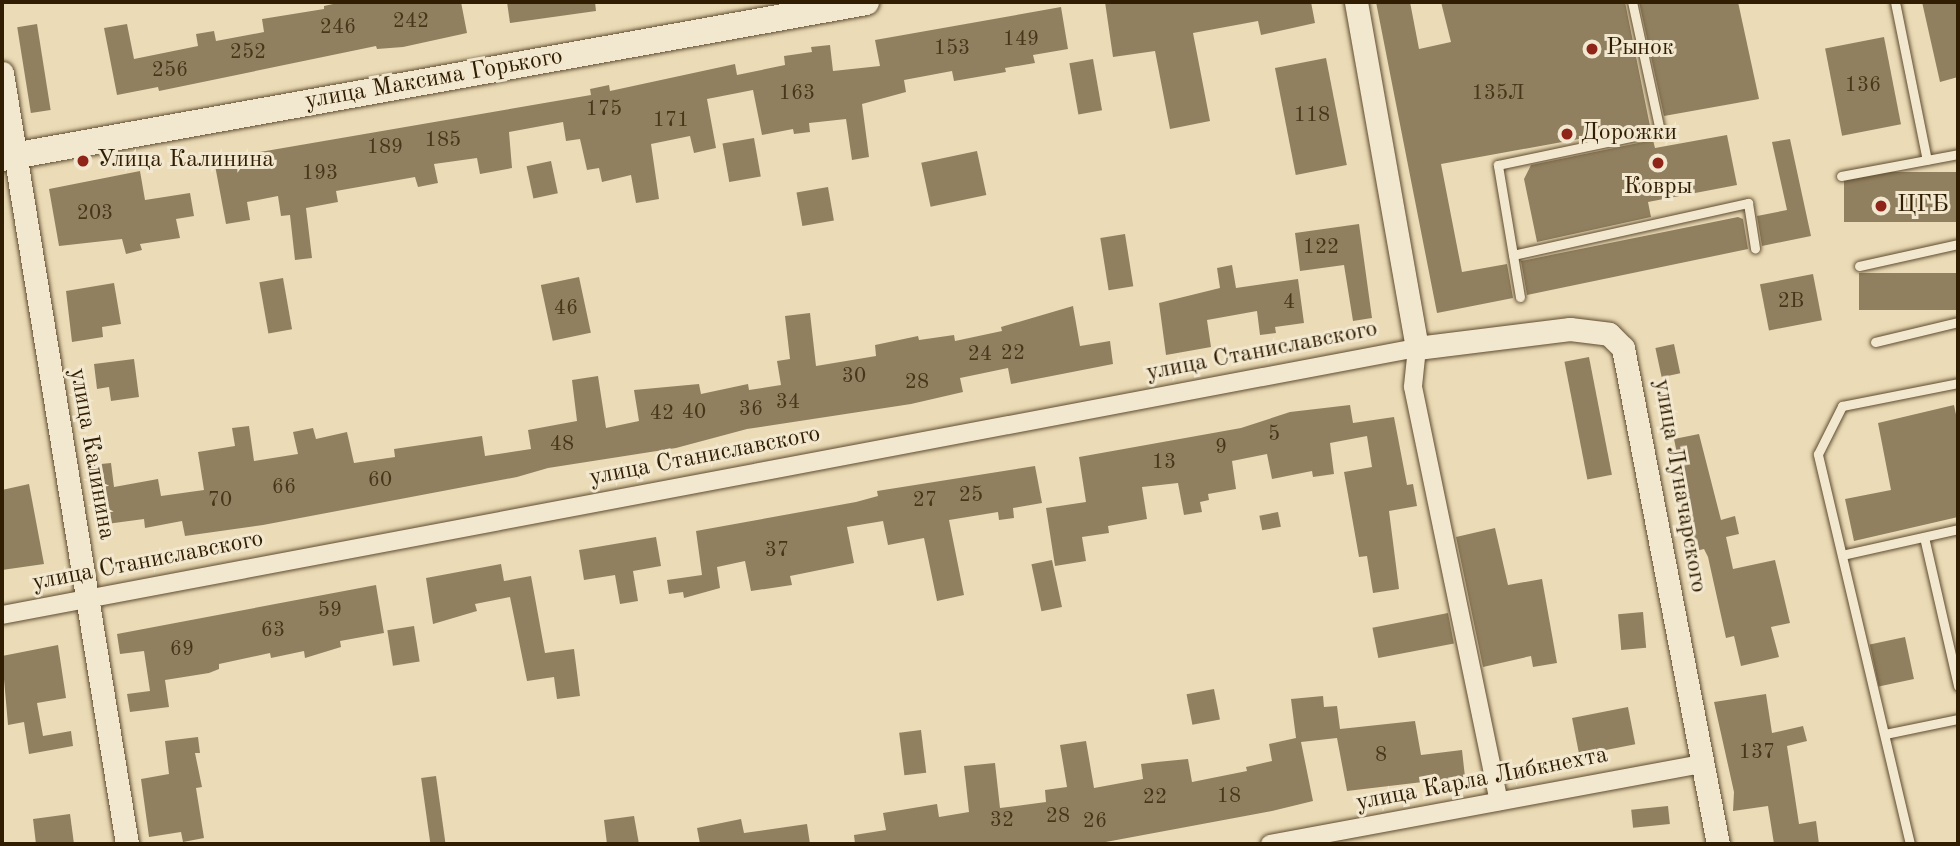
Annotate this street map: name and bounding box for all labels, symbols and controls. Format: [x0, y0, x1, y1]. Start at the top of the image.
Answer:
house number: 242 [393, 9, 429, 35]
house number: 246 [320, 15, 356, 41]
house number: 149 [1003, 27, 1039, 53]
place label: Рынок [1606, 35, 1674, 63]
house number: 153 [934, 36, 970, 62]
house number: 252 [230, 40, 266, 66]
marker: Рынок [1584, 41, 1600, 57]
street label: улица Максима Горького [303, 43, 565, 117]
house number: 256 [152, 58, 188, 84]
house number: 136 [1845, 73, 1881, 99]
house number: 163 [779, 81, 815, 107]
house number: 135Л [1472, 81, 1524, 107]
house number: 175 [586, 97, 622, 123]
house number: 118 [1294, 103, 1330, 129]
house number: 171 [653, 108, 689, 134]
place label: Дорожки [1581, 120, 1677, 148]
marker: Дорожки [1559, 126, 1575, 142]
house number: 185 [425, 128, 461, 154]
house number: 189 [367, 135, 403, 161]
place label: Улица Калинина [97, 147, 274, 175]
marker: Улица Калинина [75, 153, 91, 169]
marker: Ковры [1650, 155, 1666, 171]
house number: 193 [302, 161, 338, 187]
place label: Ковры [1623, 174, 1693, 202]
place label: ЦГБ [1897, 192, 1949, 220]
marker: ЦГБ [1871, 196, 1891, 216]
house number: 203 [77, 201, 113, 227]
house number: 122 [1303, 235, 1339, 261]
house number: 2В [1778, 289, 1804, 315]
house number: 4 [1283, 290, 1295, 316]
house number: 46 [554, 296, 578, 322]
street label: улица Станиславского [1144, 315, 1380, 389]
house number: 22 [1001, 341, 1025, 367]
house number: 24 [968, 342, 992, 368]
house number: 30 [842, 364, 866, 390]
street label: улица Калинина [62, 366, 120, 542]
house number: 28 [905, 370, 929, 396]
street label: улица Луначарского [1646, 377, 1712, 595]
house number: 34 [776, 390, 800, 416]
house number: 36 [739, 397, 763, 423]
house number: 40 [682, 400, 706, 426]
house number: 42 [650, 401, 674, 427]
street label: улица Станиславского [587, 420, 823, 494]
house number: 5 [1268, 422, 1280, 448]
house number: 48 [550, 432, 574, 458]
house number: 9 [1215, 435, 1227, 461]
house number: 13 [1152, 450, 1176, 476]
house number: 60 [368, 468, 392, 494]
house number: 66 [272, 475, 296, 501]
house number: 25 [959, 483, 983, 509]
house number: 70 [208, 488, 232, 514]
house number: 27 [913, 488, 937, 514]
street label: улица Станиславского [30, 525, 266, 599]
house number: 37 [765, 538, 789, 564]
house number: 59 [318, 598, 342, 624]
house number: 63 [261, 618, 285, 644]
house number: 69 [170, 637, 194, 663]
house number: 137 [1739, 740, 1775, 766]
street label: улица Карла Либкнехта [1354, 741, 1610, 819]
house number: 8 [1375, 743, 1387, 769]
house number: 18 [1217, 784, 1241, 810]
house number: 22 [1143, 785, 1167, 811]
house number: 28 [1046, 804, 1070, 830]
house number: 32 [990, 808, 1014, 834]
house number: 26 [1083, 809, 1107, 835]

